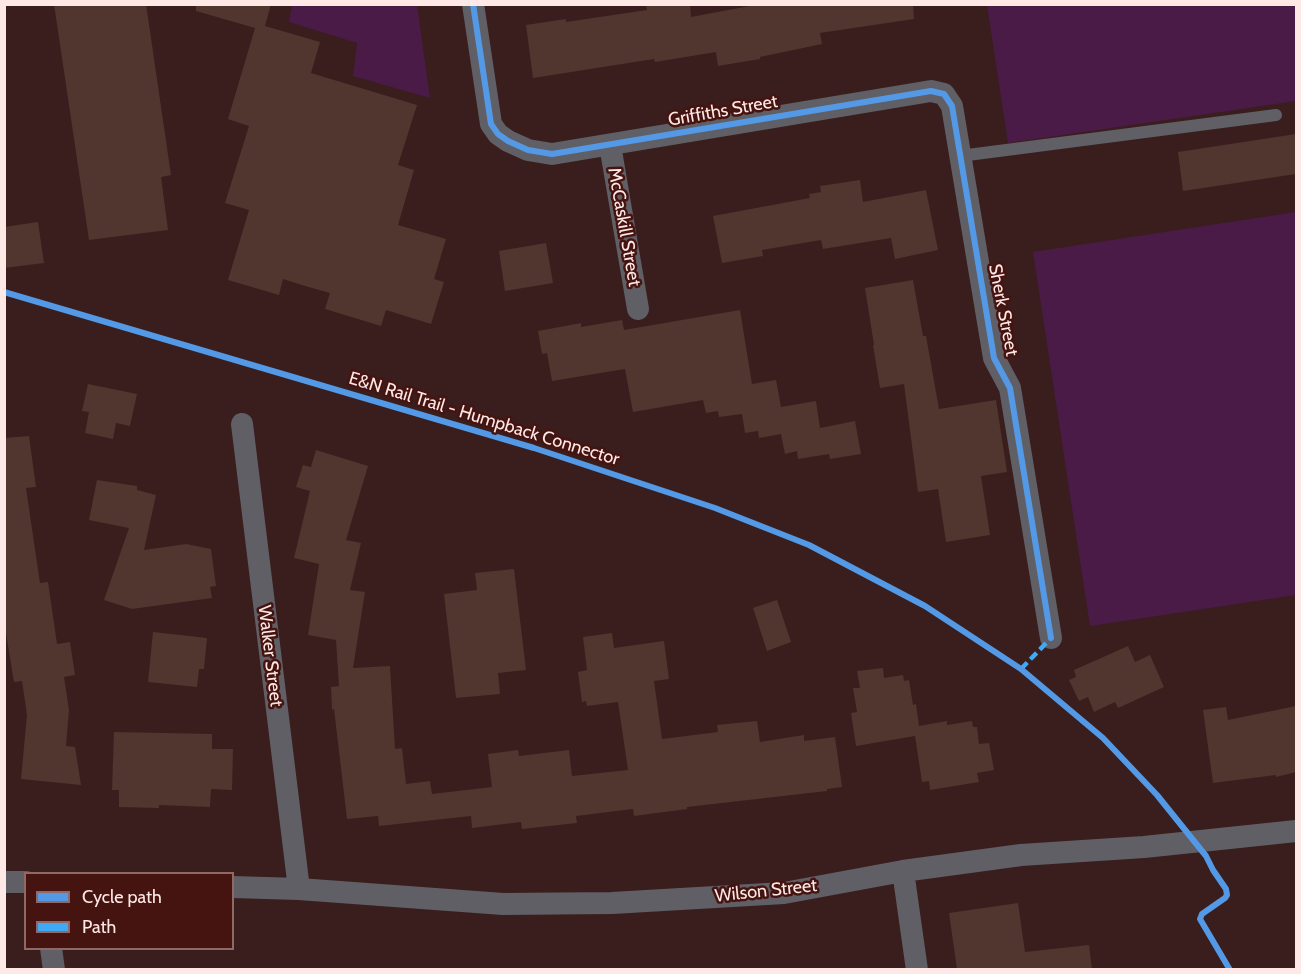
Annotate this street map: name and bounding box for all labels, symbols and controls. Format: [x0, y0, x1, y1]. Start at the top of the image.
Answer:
street label: Griffiths Street [667, 91, 779, 131]
street label: McCaskill Street [603, 166, 645, 288]
street label: Sherk Street [983, 262, 1023, 358]
street label: E&N Rail Trail - Humpback Connector [346, 367, 622, 471]
street label: Walker Street [253, 604, 287, 708]
legend [24, 872, 234, 950]
street label: Wilson Street [714, 875, 818, 907]
text: Cycle path [82, 886, 162, 908]
text: Path [82, 916, 116, 938]

